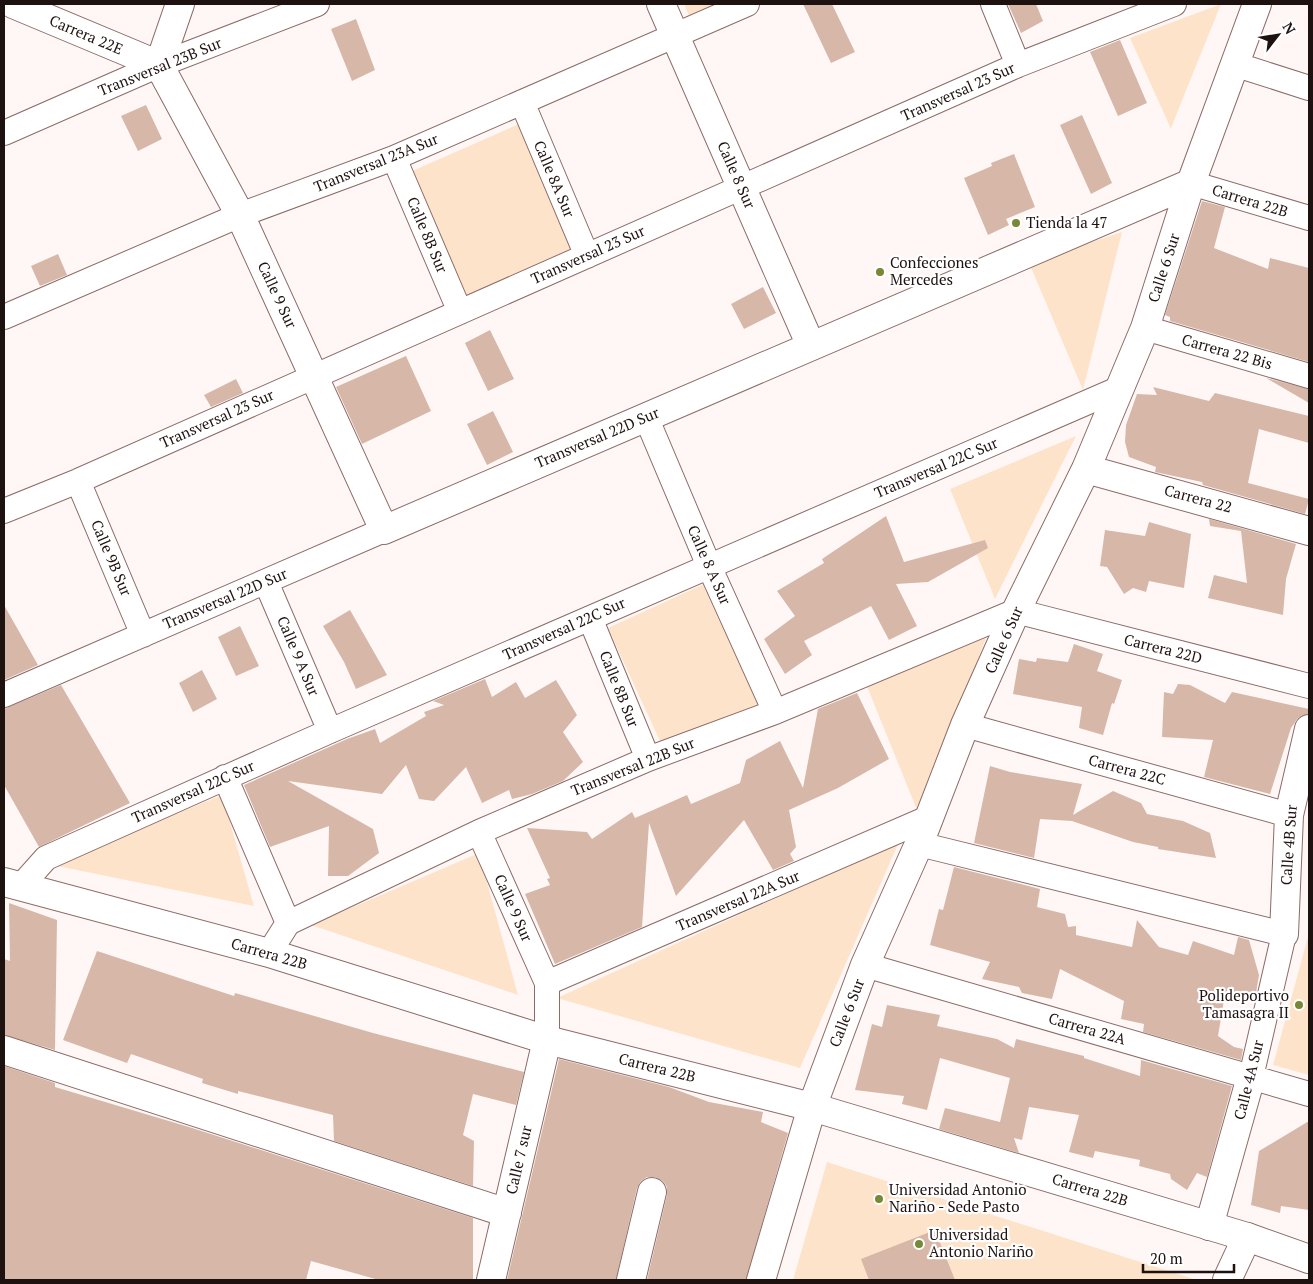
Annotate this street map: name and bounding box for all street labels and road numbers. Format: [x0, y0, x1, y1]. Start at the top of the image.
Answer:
street label: Carrera 22E [47, 10, 126, 59]
street label: Transversal 23B Sur [95, 32, 225, 100]
street label: Transversal 23 Sur [898, 57, 1018, 125]
street label: Transversal 23A Sur [310, 128, 441, 196]
street label: Calle 8A Sur [530, 137, 580, 220]
street label: Calle 8 Sur [713, 138, 761, 212]
street label: Carrera 22B [1210, 179, 1291, 221]
street label: Calle 8B Sur [403, 194, 453, 276]
street label: Transversal 23 Sur [528, 220, 648, 288]
street label: Calle 6 Sur [1142, 230, 1184, 305]
street label: Calle 9 Sur [254, 258, 302, 331]
street label: Carrera 22 Bis [1180, 329, 1275, 373]
street label: Transversal 23 Sur [157, 384, 277, 452]
street label: Transversal 22D Sur [531, 402, 662, 472]
street label: Transversal 22C Sur [871, 432, 1001, 502]
street label: Carrera 22 [1162, 479, 1234, 517]
street label: Calle 9B Sur [87, 517, 137, 599]
street label: Calle 8 A Sur [684, 522, 736, 608]
street label: Transversal 22D Sur [159, 563, 290, 633]
street label: Transversal 22C Sur [499, 592, 628, 664]
street label: Calle 6 Sur [979, 603, 1027, 676]
street label: Calle 9 A Sur [273, 613, 325, 699]
street label: Carrera 22D [1122, 629, 1204, 667]
street label: Calle 8B Sur [596, 647, 644, 730]
street label: Transversal 22B Sur [568, 732, 698, 800]
street label: Carrera 22C [1087, 749, 1168, 789]
street label: Transversal 22C Sur [128, 755, 257, 827]
street label: Calle 4B Sur [1275, 804, 1301, 886]
street label: Transversal 22A Sur [673, 865, 803, 935]
street label: Calle 9 Sur [490, 871, 538, 945]
street label: Carrera 22B [229, 933, 310, 973]
street label: Calle 6 Sur [824, 975, 868, 1050]
street label: Carrera 22A [1046, 1007, 1129, 1049]
street label: Calle 4A Sur [1228, 1038, 1268, 1122]
street label: Carrera 22B [617, 1048, 698, 1086]
street label: Calle 7 sur [500, 1123, 536, 1196]
street label: Carrera 22B [1050, 1168, 1131, 1210]

